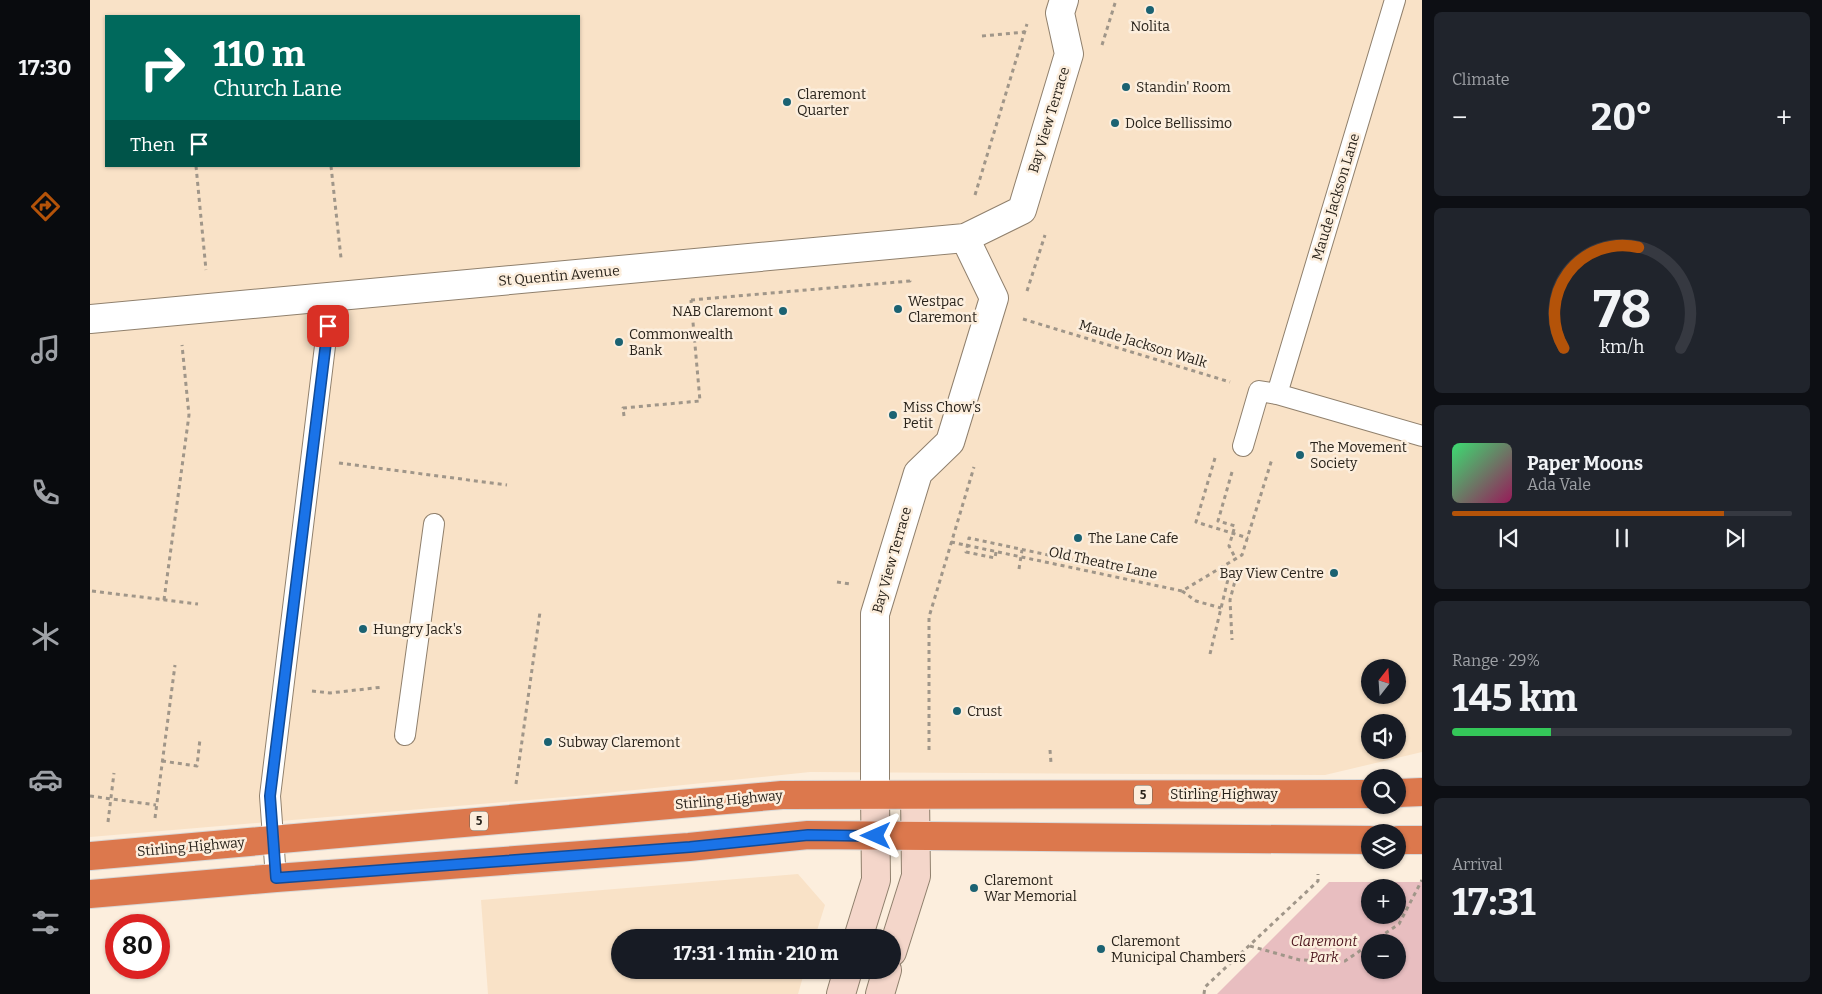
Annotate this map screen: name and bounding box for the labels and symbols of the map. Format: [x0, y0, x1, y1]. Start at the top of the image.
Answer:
marker: Nolita [1144, 4, 1156, 16]
place label: Nolita [1130, 18, 1170, 35]
street label: Bay View Terrace [1025, 65, 1073, 175]
place label: Standin' Room [1136, 79, 1231, 96]
marker: Standin' Room [1120, 81, 1132, 93]
place label: Claremont Quarter [797, 86, 866, 119]
marker: Claremont Quarter [781, 96, 793, 108]
place label: Dolce Bellissimo [1125, 115, 1232, 132]
marker: Dolce Bellissimo [1109, 117, 1121, 129]
street label: Maude Jackson Lane [1309, 131, 1363, 263]
street label: St Quentin Avenue [498, 262, 620, 290]
place label: Westpac Claremont [908, 293, 977, 326]
place label: NAB Claremont [672, 303, 773, 320]
marker: Westpac Claremont [892, 303, 904, 315]
pin [307, 305, 349, 347]
marker: NAB Claremont [777, 305, 789, 317]
street label: Maude Jackson Walk [1077, 316, 1209, 372]
place label: Commonwealth Bank [629, 326, 733, 359]
marker: Commonwealth Bank [613, 336, 625, 348]
place label: Miss Chow’s Petit [903, 399, 981, 432]
marker: Miss Chow’s Petit [887, 409, 899, 421]
place label: The Movement Society [1310, 439, 1407, 472]
marker: The Movement Society [1294, 449, 1306, 461]
street label: Bay View Terrace [869, 505, 915, 615]
place label: The Lane Cafe [1088, 530, 1179, 547]
marker: The Lane Cafe [1072, 532, 1084, 544]
street label: Old Theatre Lane [1047, 543, 1159, 583]
place label: Bay View Centre [1219, 565, 1324, 582]
marker: Bay View Centre [1328, 567, 1340, 579]
place label: Hungry Jack's [373, 621, 462, 638]
marker: Hungry Jack's [357, 623, 369, 635]
north arrow [1361, 659, 1406, 704]
place label: Crust [967, 703, 1002, 720]
marker: Crust [951, 705, 963, 717]
place label: Subway Claremont [558, 734, 680, 751]
marker: Subway Claremont [542, 736, 554, 748]
road number: 5 [1134, 786, 1152, 804]
street label: Stirling Highway [1170, 786, 1279, 803]
street label: Stirling Highway [674, 787, 784, 813]
position arrow [849, 809, 901, 861]
road number: 5 [470, 811, 488, 830]
street label: Stirling Highway [136, 834, 246, 860]
place label: Claremont War Memorial [984, 872, 1077, 905]
marker: Claremont War Memorial [968, 882, 980, 894]
speed limit sign: 80 [105, 914, 170, 979]
place label: Claremont Municipal Chambers [1111, 933, 1246, 966]
park label: Claremont Park [1291, 933, 1358, 966]
marker: Claremont Municipal Chambers [1095, 943, 1107, 955]

